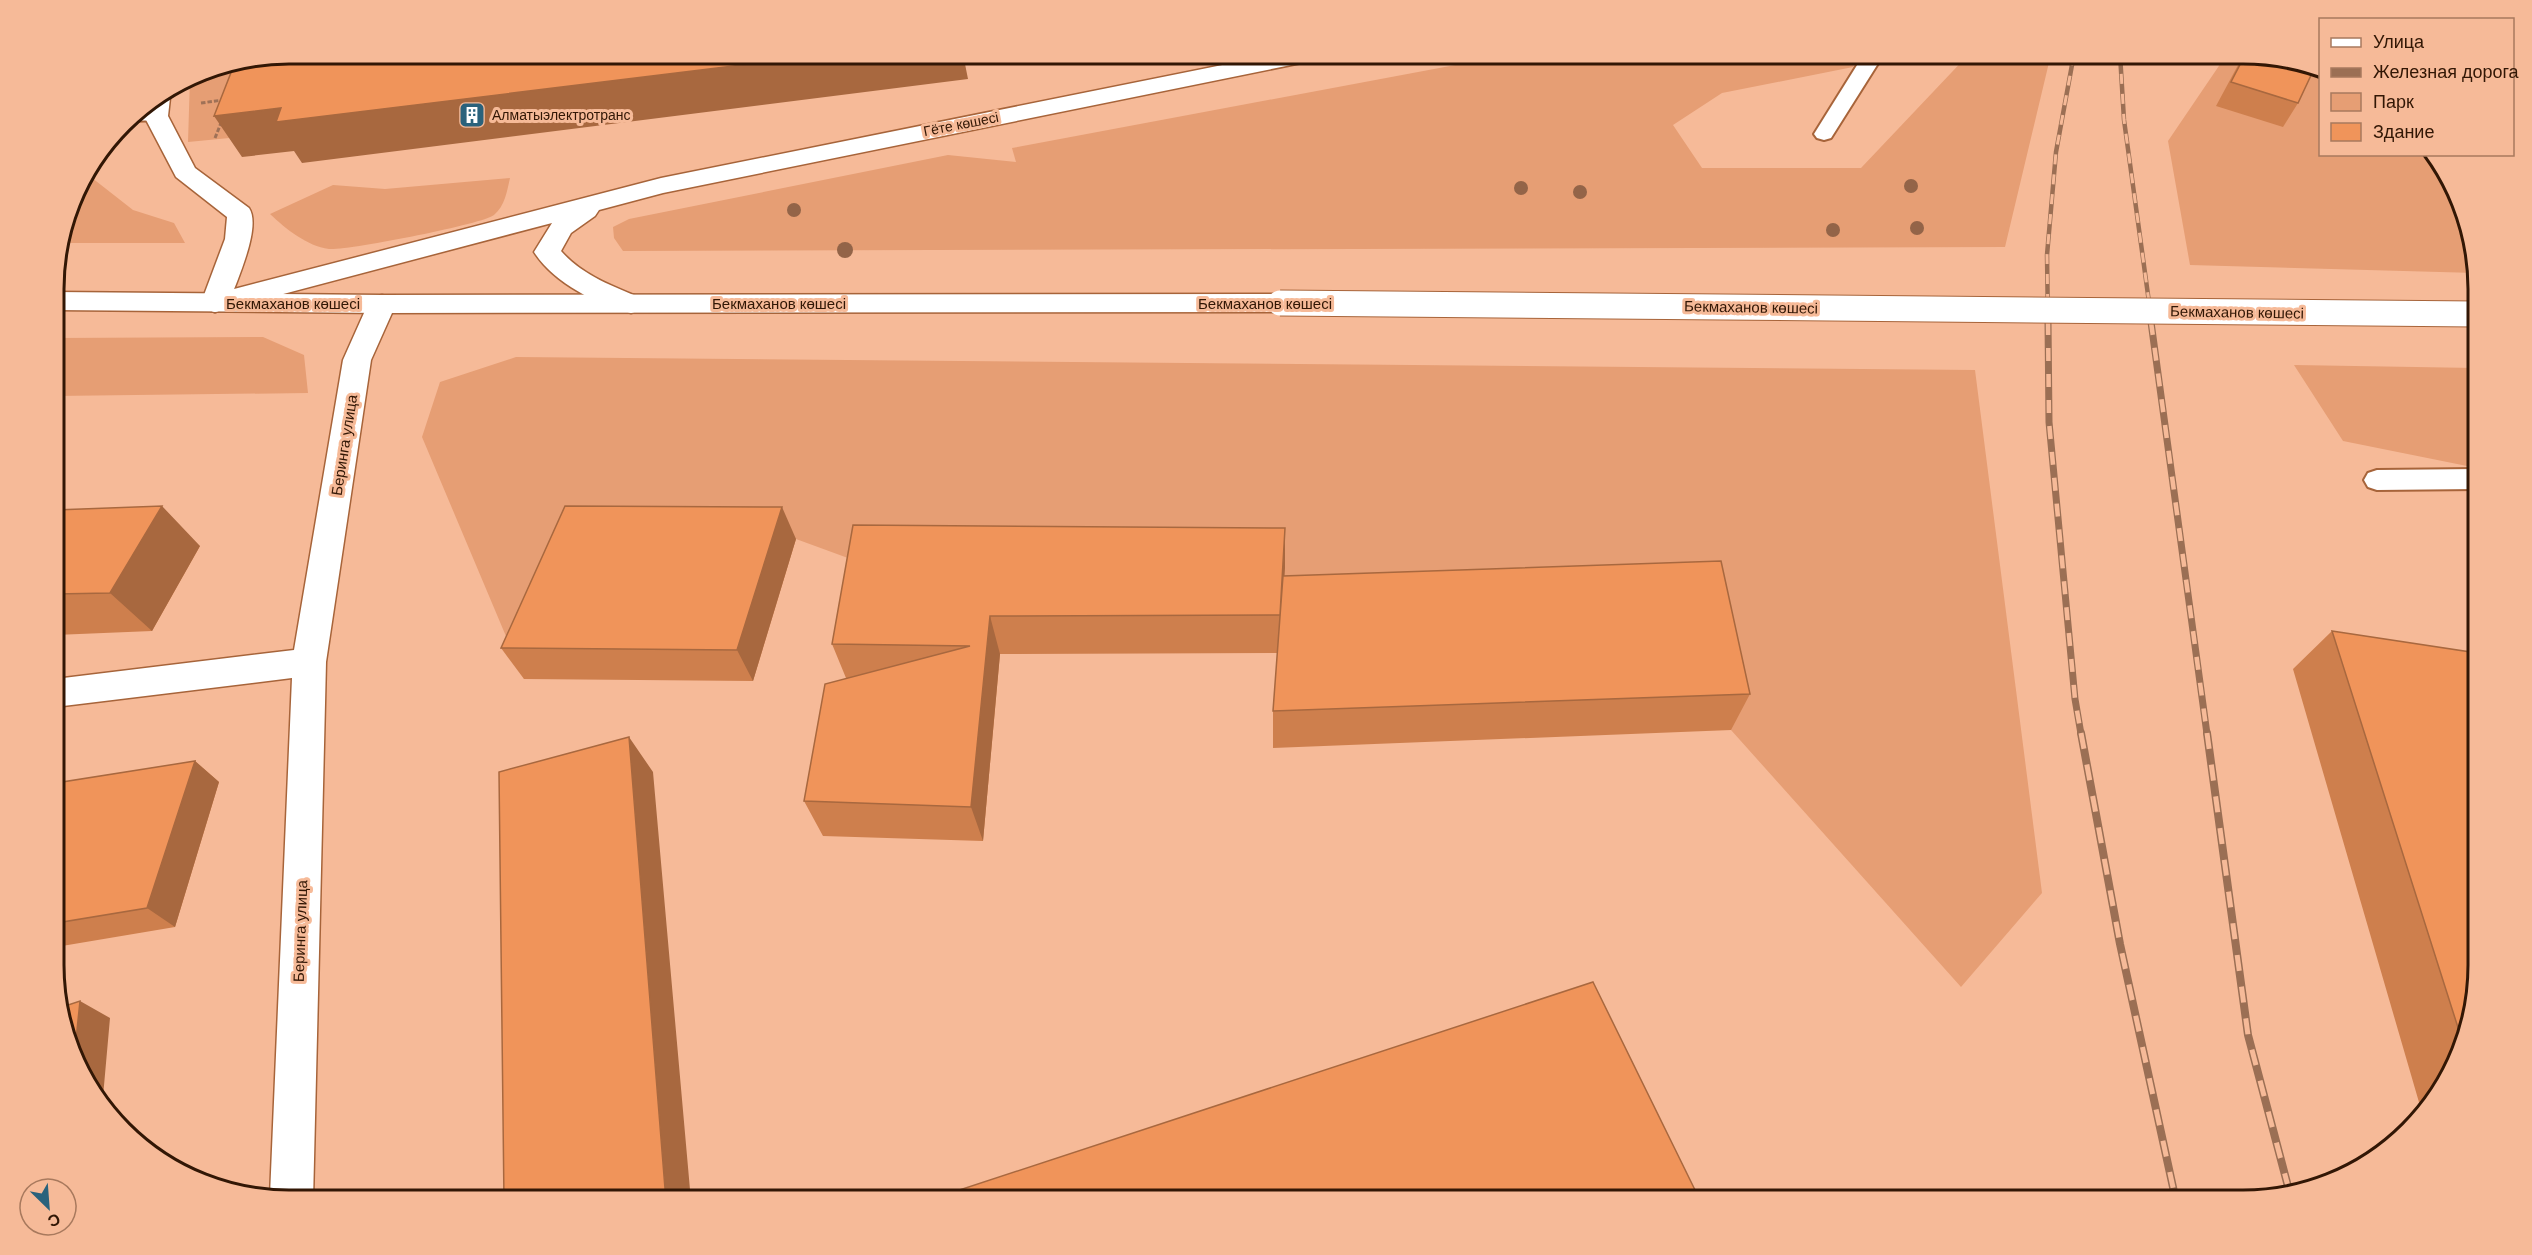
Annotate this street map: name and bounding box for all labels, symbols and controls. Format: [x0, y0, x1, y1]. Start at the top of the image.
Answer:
legend [2319, 18, 2514, 156]
text: Улица [2373, 32, 2425, 52]
text: Железная дорога [2373, 62, 2520, 82]
text: Парк [2373, 92, 2414, 112]
building icon: Алматыэлектротранс [457, 100, 487, 130]
place label: Алматыэлектротранс [492, 107, 631, 123]
street label: Гёте көшесі [922, 109, 1000, 139]
text: Здание [2373, 122, 2434, 142]
street label: Бекмаханов көшесі [226, 295, 360, 312]
street label: Бекмаханов көшесі [712, 295, 846, 312]
street label: Бекмаханов көшесі [1198, 295, 1332, 312]
street label: Бекмаханов көшесі [1684, 297, 1818, 317]
street label: Бекмаханов көшесі [2170, 302, 2304, 322]
street label: Беринга улица [328, 393, 360, 497]
street label: Беринга улица [290, 879, 310, 982]
north arrow [18, 1177, 78, 1237]
text: С [45, 1210, 63, 1230]

